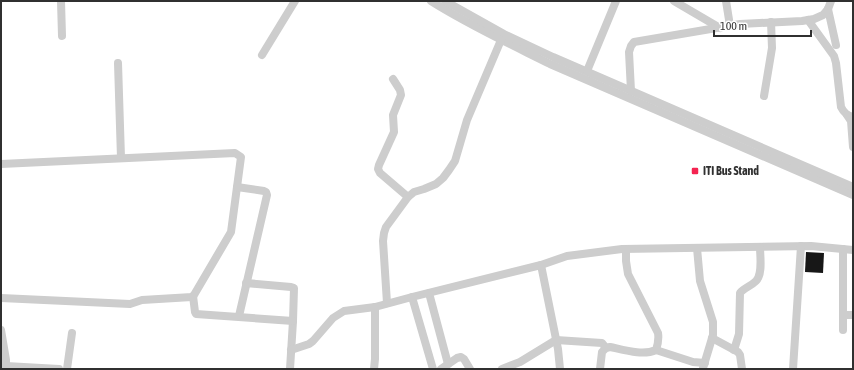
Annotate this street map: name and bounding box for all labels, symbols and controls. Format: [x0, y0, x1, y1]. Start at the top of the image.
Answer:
scale bar [714, 12, 811, 38]
text: 100 m [720, 19, 747, 33]
place label: ITI Bus Stand [703, 164, 759, 178]
marker: ITI Bus Stand [690, 166, 700, 176]

